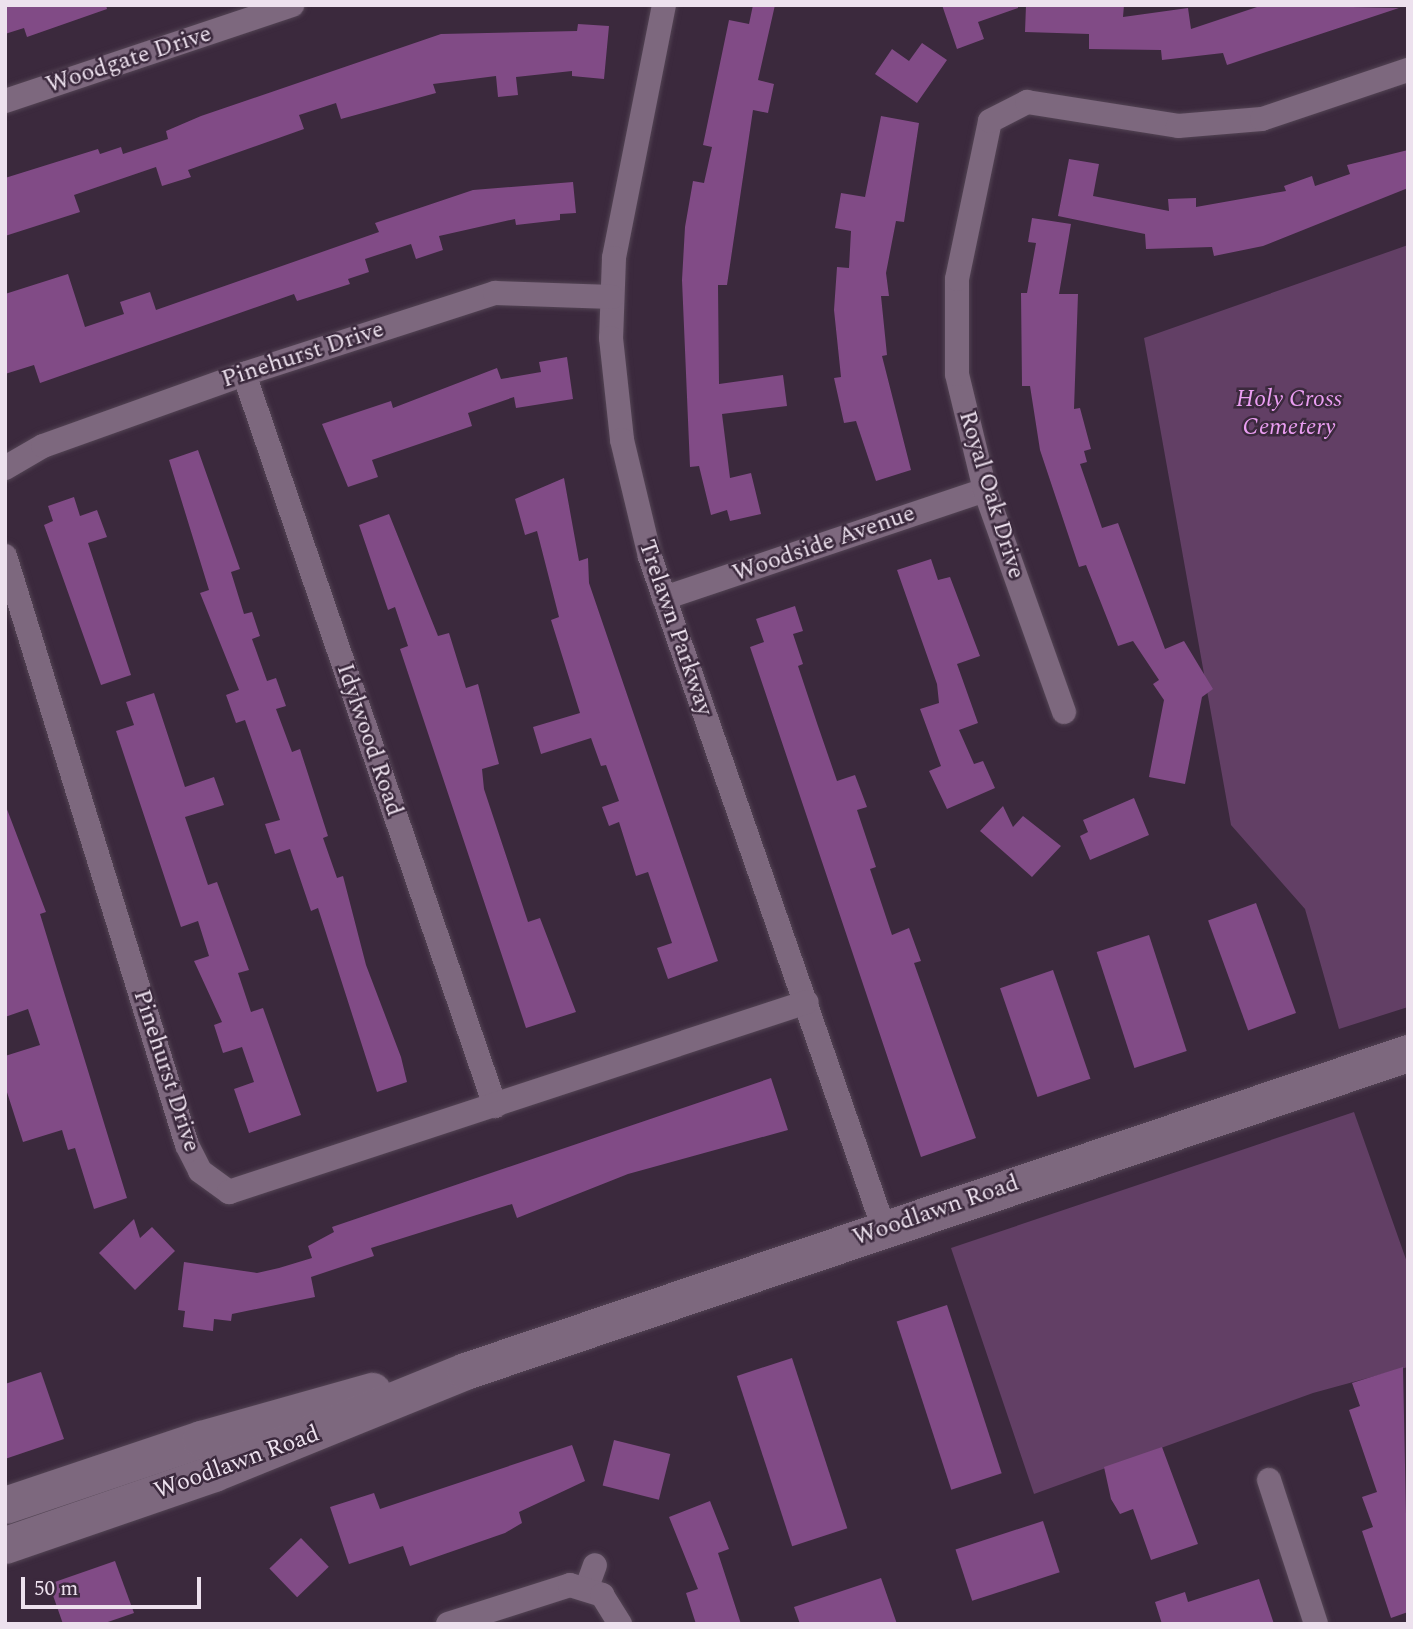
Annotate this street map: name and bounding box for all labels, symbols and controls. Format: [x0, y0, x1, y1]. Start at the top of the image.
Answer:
street label: Woodgate Drive [43, 20, 215, 100]
street label: Pinehurst Drive [218, 315, 388, 395]
park label: Holy Cross Cemetery [1236, 386, 1342, 442]
street label: Royal Oak Drive [952, 408, 1030, 582]
street label: Woodside Avenue [729, 499, 919, 589]
street label: Trelawn Parkway [631, 536, 719, 720]
street label: Idylwood Road [329, 660, 409, 820]
street label: Pinehurst Drive [126, 986, 206, 1156]
street label: Woodlawn Road [849, 1169, 1023, 1253]
street label: Woodlawn Road [151, 1420, 323, 1506]
scale bar [24, 1562, 205, 1606]
text: 50 m [34, 1573, 78, 1605]

